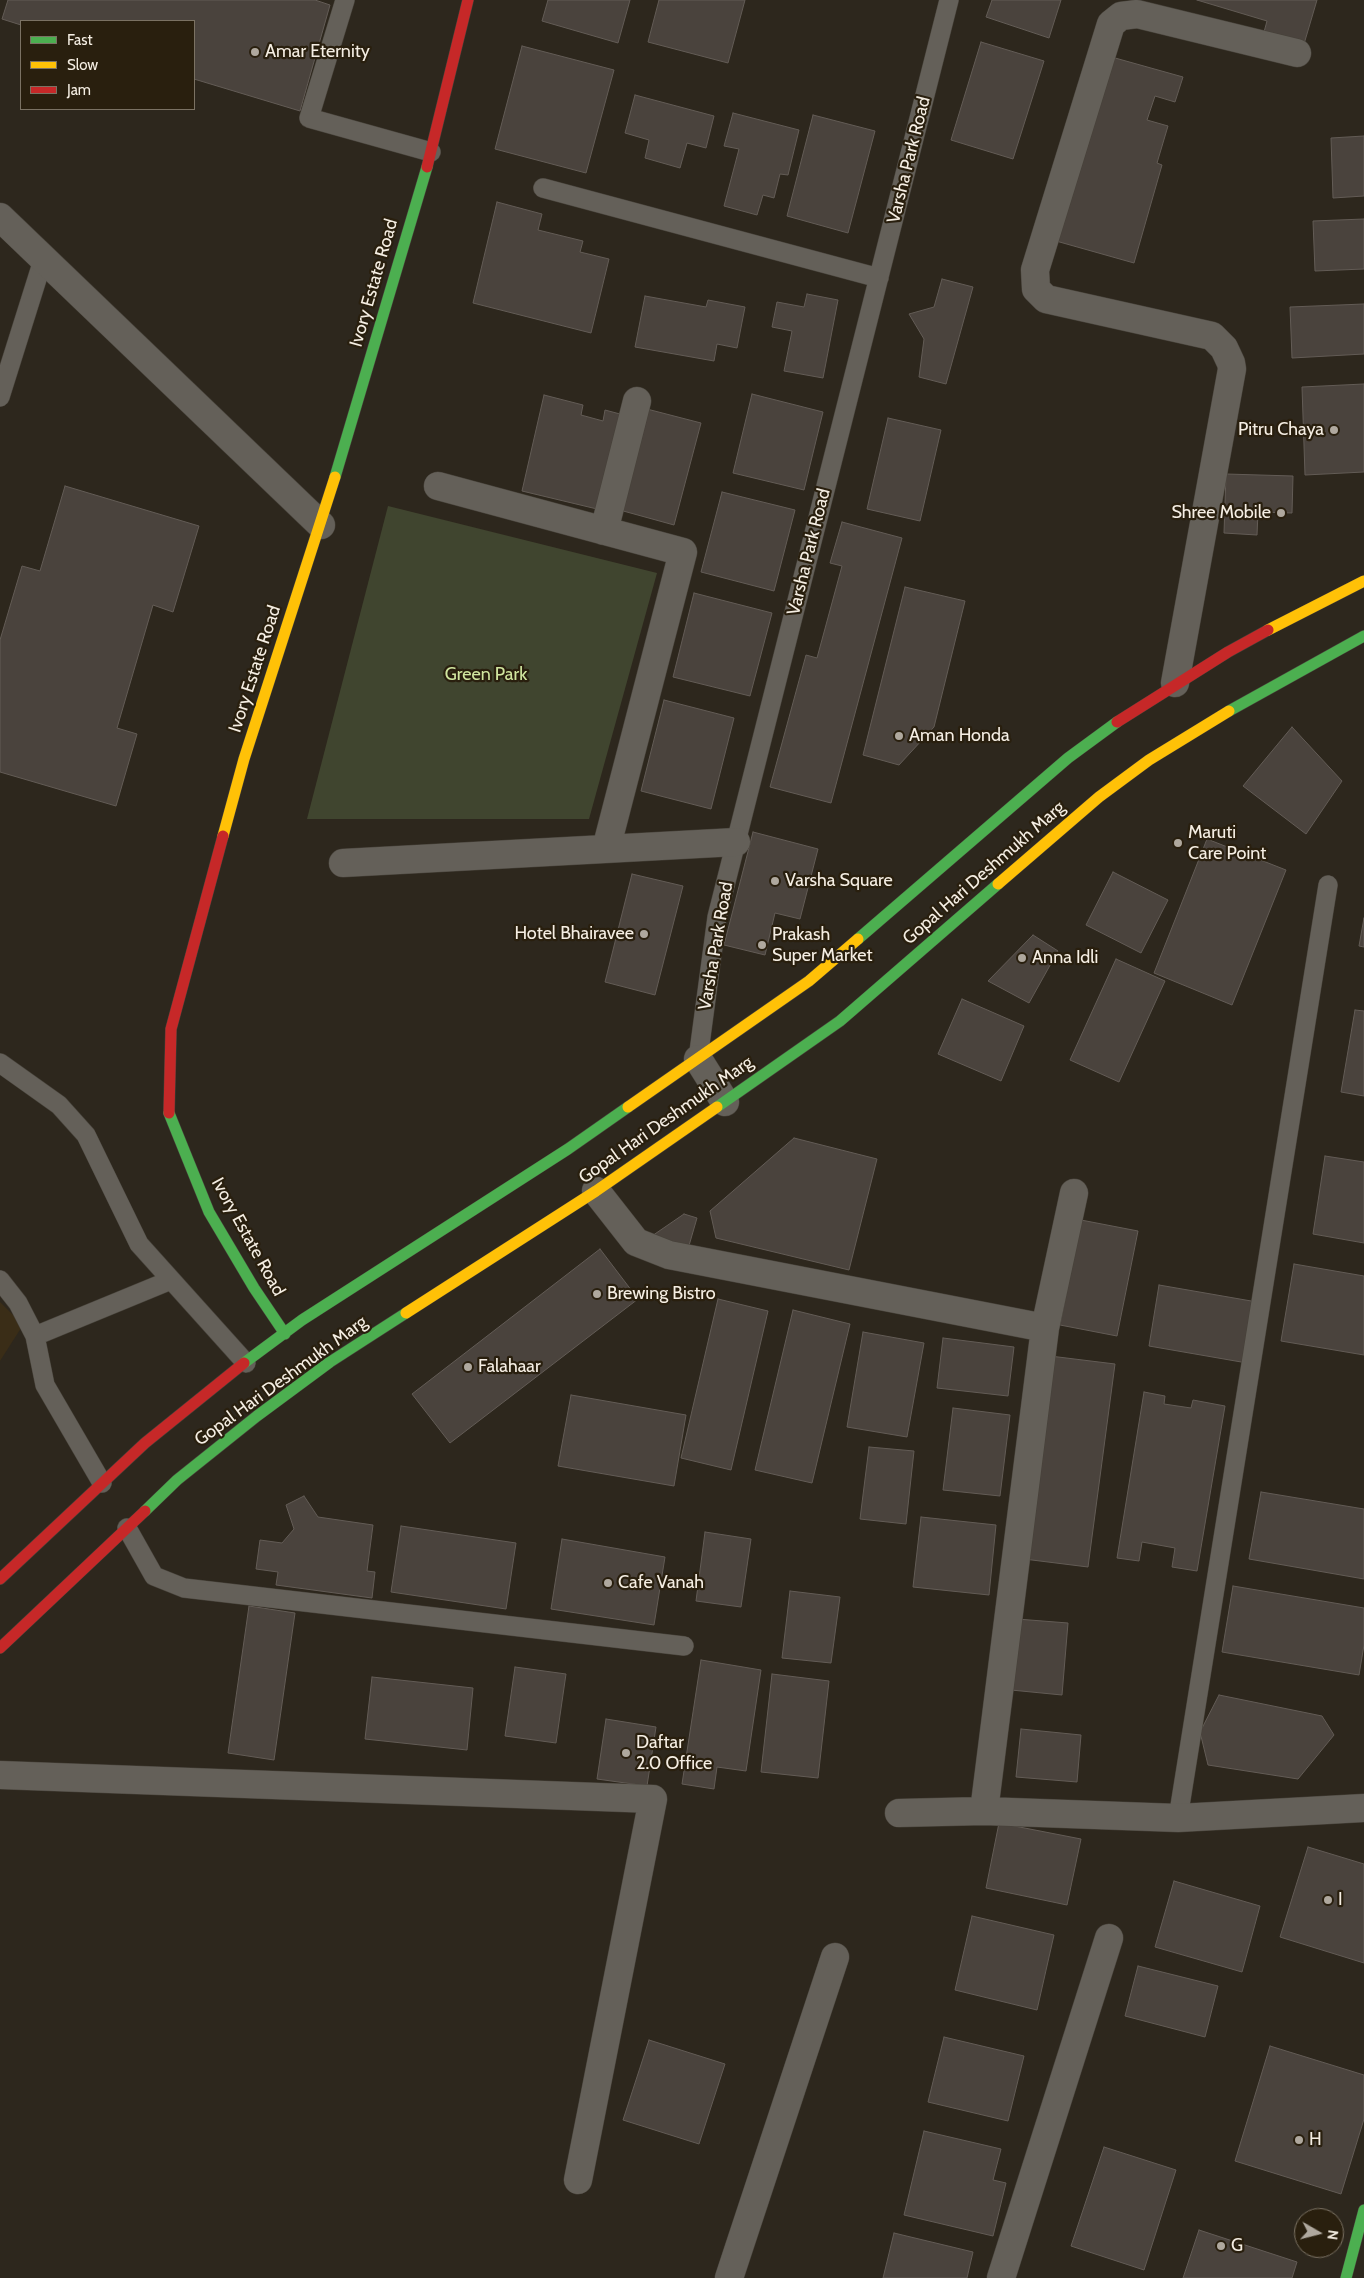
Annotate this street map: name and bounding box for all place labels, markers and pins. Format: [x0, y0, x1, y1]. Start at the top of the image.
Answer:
place label: Amar Eternity [265, 41, 370, 63]
marker: Amar Eternity [249, 46, 261, 58]
place label: Pitru Chaya [1238, 419, 1324, 441]
marker: Pitru Chaya [1328, 424, 1340, 436]
place label: Shree Mobile [1171, 502, 1271, 524]
marker: Shree Mobile [1275, 507, 1287, 519]
place label: Aman Honda [909, 725, 1010, 747]
marker: Aman Honda [893, 730, 905, 742]
place label: Maruti Care Point [1188, 822, 1266, 864]
marker: Maruti Care Point [1172, 837, 1184, 849]
place label: Varsha Square [785, 870, 893, 892]
marker: Varsha Square [769, 875, 781, 887]
place label: Hotel Bhairavee [514, 923, 634, 945]
place label: Prakash Super Market [772, 924, 873, 966]
marker: Hotel Bhairavee [638, 928, 650, 940]
marker: Prakash Super Market [756, 939, 768, 951]
place label: Anna Idli [1032, 947, 1098, 969]
marker: Anna Idli [1016, 952, 1028, 964]
place label: Brewing Bistro [607, 1283, 716, 1305]
marker: Brewing Bistro [591, 1288, 603, 1300]
place label: Falahaar [478, 1356, 541, 1378]
marker: Falahaar [462, 1361, 474, 1373]
place label: Cafe Vanah [618, 1572, 704, 1594]
marker: Cafe Vanah [602, 1577, 614, 1589]
place label: Daftar 2.0 Office [636, 1732, 712, 1775]
marker: Daftar 2.0 Office [620, 1747, 632, 1759]
place label: I [1338, 1889, 1343, 1911]
marker: I [1322, 1894, 1334, 1906]
place label: H [1309, 2129, 1322, 2151]
marker: H [1293, 2134, 1305, 2146]
place label: G [1231, 2235, 1243, 2257]
marker: G [1215, 2240, 1227, 2252]

